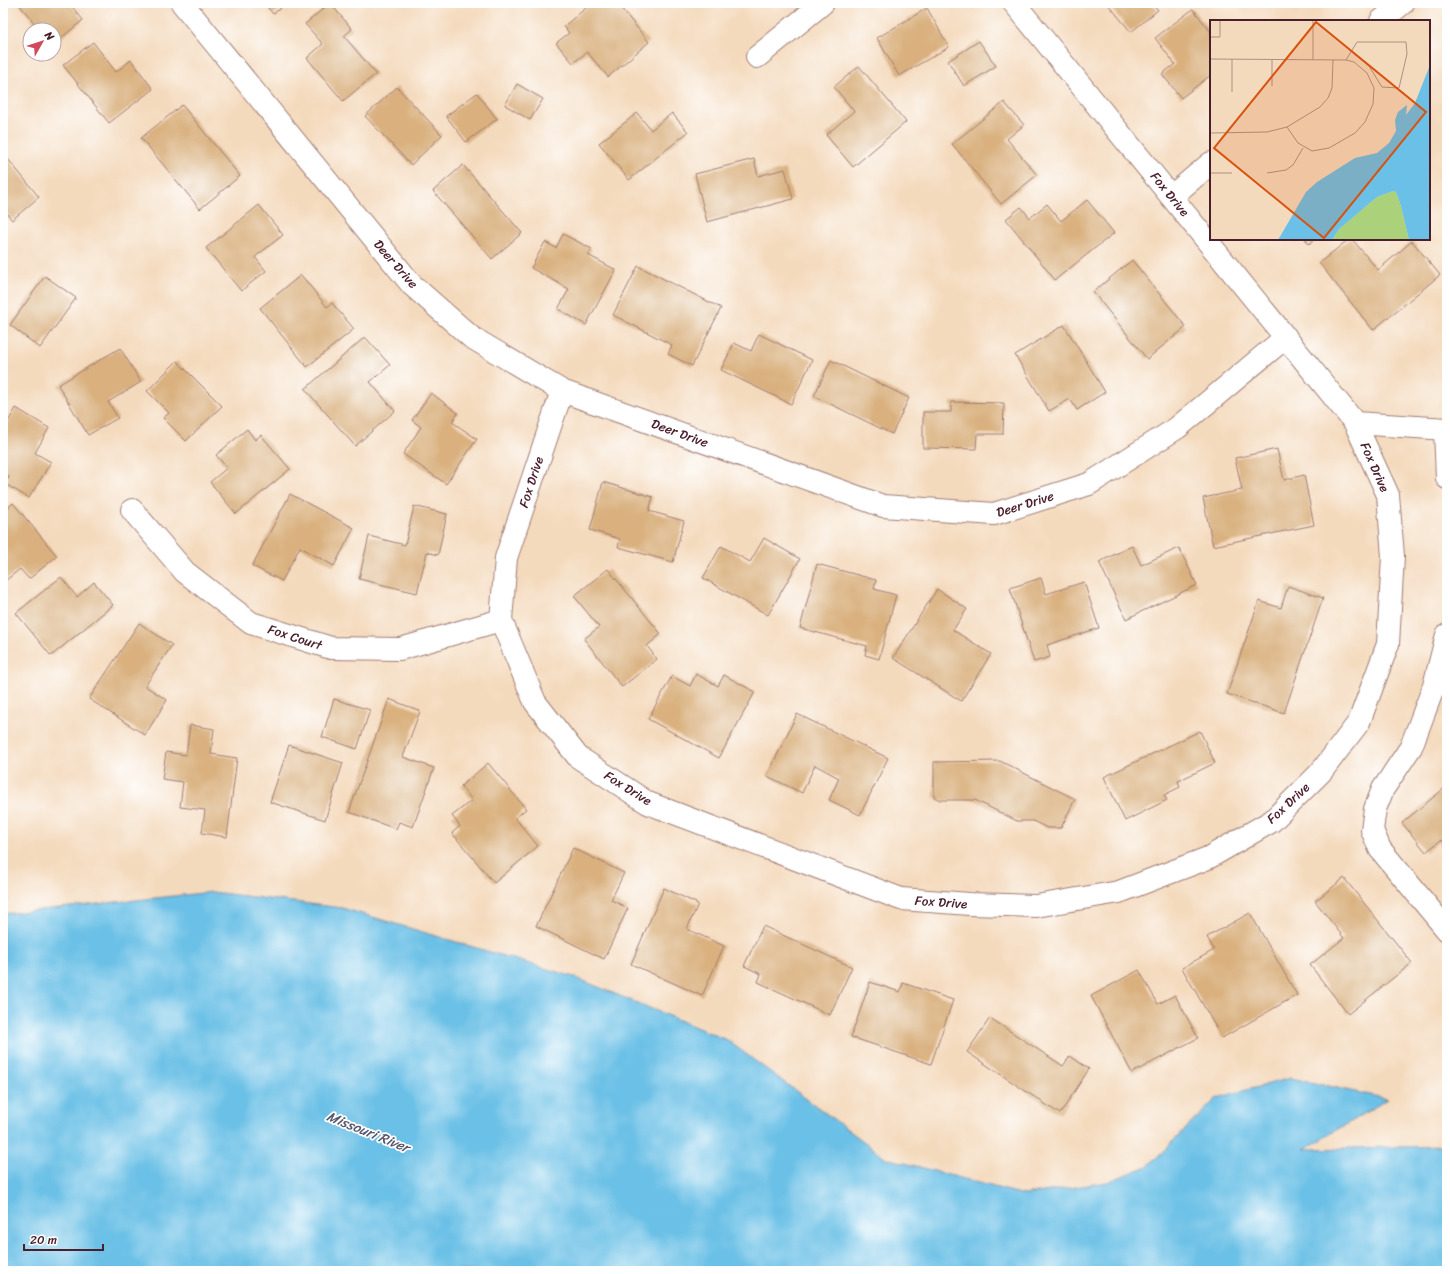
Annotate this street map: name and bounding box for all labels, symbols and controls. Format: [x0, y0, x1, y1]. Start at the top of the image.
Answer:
inset map [1210, 20, 1430, 240]
north arrow [22, 22, 62, 62]
text: N [39, 26, 59, 45]
street label: Fox Drive [1144, 166, 1196, 222]
street label: Deer Drive [368, 234, 424, 294]
street label: Deer Drive [648, 412, 712, 454]
street label: Fox Drive [1354, 438, 1396, 496]
street label: Fox Drive [512, 453, 550, 511]
street label: Deer Drive [993, 484, 1057, 524]
street label: Fox Court [265, 617, 326, 657]
street label: Fox Drive [600, 764, 656, 812]
street label: Fox Drive [1261, 777, 1315, 829]
street label: Fox Drive [914, 889, 968, 915]
water label: Missouri River [323, 1104, 416, 1161]
scale bar [24, 1226, 103, 1252]
text: 20 m [30, 1229, 57, 1251]

